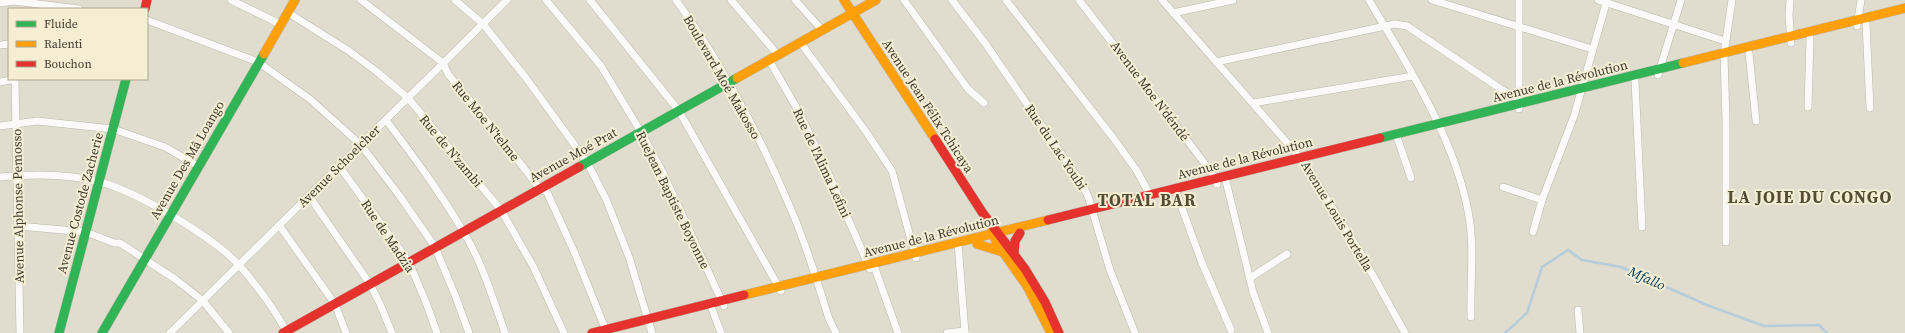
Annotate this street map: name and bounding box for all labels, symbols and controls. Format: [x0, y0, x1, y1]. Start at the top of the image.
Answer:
legend [8, 8, 148, 80]
street label: Boulevard Moé Makosso [679, 12, 765, 142]
text: Fluide [44, 16, 78, 32]
text: Ralenti [44, 36, 83, 52]
street label: Avenue Jean Félix Tchicaya [878, 36, 978, 176]
street label: Avenue Moe N'déndé [1107, 37, 1193, 145]
text: Bouchon [44, 56, 92, 72]
street label: Avenue de la Révolution [1491, 56, 1629, 106]
street label: Rue Moe N'telme [448, 77, 524, 165]
street label: Avenue Des Mâ Loango [146, 98, 228, 222]
street label: Rue du Lac Youbi [1021, 101, 1091, 193]
street label: Rue de l'Alima Lefini [789, 105, 855, 221]
street label: Rue de N'zambi [416, 111, 486, 191]
street label: Avenue Schoelcher [294, 121, 384, 211]
street label: Avenue Moé Prat [526, 124, 621, 186]
street label: Avenue Alphonse Pemosso [8, 128, 28, 284]
street label: RueJean Baptiste Boyonne [632, 128, 714, 272]
street label: Avenue Costode Zacherie [53, 130, 107, 275]
street label: Avenue de la Révolution [1176, 133, 1314, 183]
street label: Avenue Louis Portella [1297, 158, 1377, 275]
district label: LA JOIE DU CONGO [1728, 185, 1892, 209]
district label: TOTAL BAR [1098, 188, 1197, 212]
street label: Rue de Madzia [357, 196, 419, 276]
street label: Avenue de la Révolution [862, 211, 1000, 261]
water label: Mfallo [1624, 261, 1669, 295]

